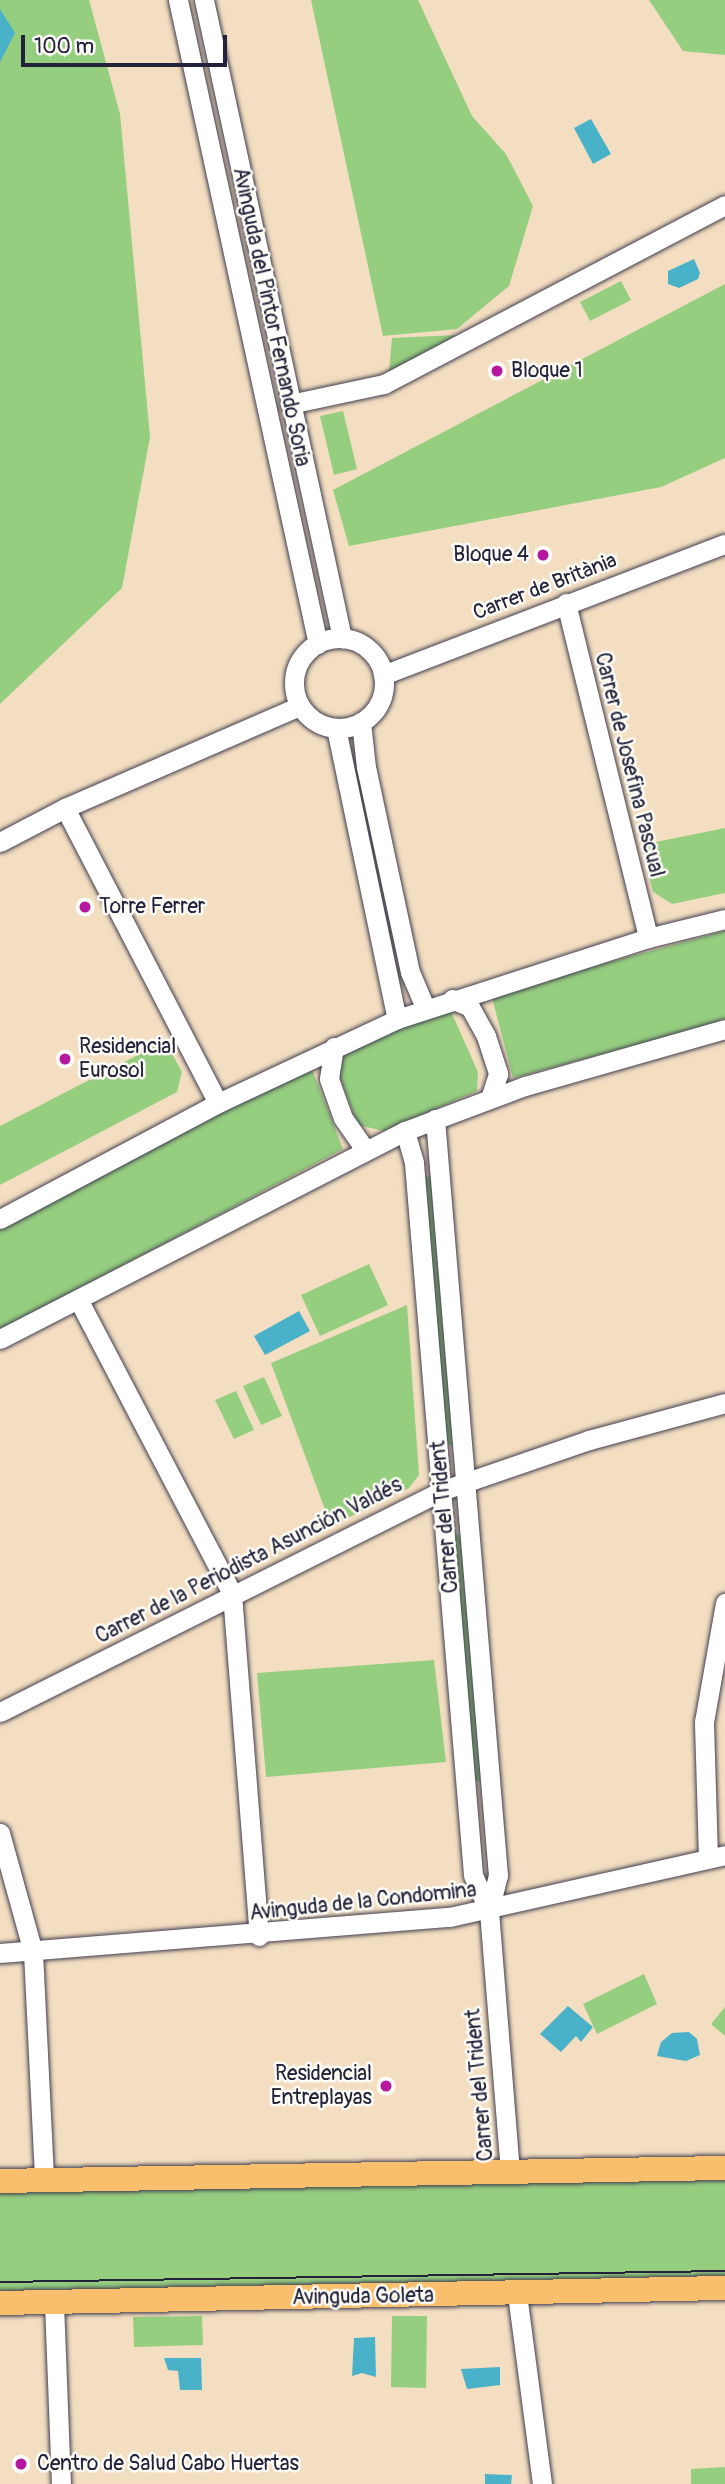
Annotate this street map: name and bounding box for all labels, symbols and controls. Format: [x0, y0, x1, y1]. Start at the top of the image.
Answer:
scale bar [24, 21, 231, 65]
text: 100 m [34, 33, 94, 60]
street label: Avinguda del Pintor Fernando Soria [227, 165, 315, 469]
place label: Bloque 1 [511, 358, 583, 384]
marker: Bloque 1 [489, 363, 505, 379]
place label: Bloque 4 [453, 542, 529, 568]
marker: Bloque 4 [535, 547, 551, 563]
street label: Carrer de Britània [470, 548, 620, 626]
street label: Carrer de Josefina Pascual [589, 650, 669, 880]
place label: Torre Ferrer [99, 894, 205, 920]
marker: Torre Ferrer [77, 899, 93, 915]
place label: Residencial Eurosol [79, 1034, 176, 1084]
marker: Residencial Eurosol [57, 1051, 73, 1067]
street label: Carrer del Trident [426, 1440, 464, 1594]
street label: Carrer de la Periodista Asunción Valdés [92, 1472, 406, 1650]
street label: Avinguda de la Condomina [248, 1878, 478, 1926]
street label: Carrer del Trident [461, 2008, 499, 2162]
place label: Residencial Entreplayas [271, 2061, 372, 2111]
marker: Residencial Entreplayas [378, 2078, 394, 2094]
street label: Avinguda Goleta [292, 2283, 434, 2311]
place label: Centro de Salud Cabo Huertas [37, 2451, 299, 2477]
marker: Centro de Salud Cabo Huertas [11, 2454, 31, 2474]

